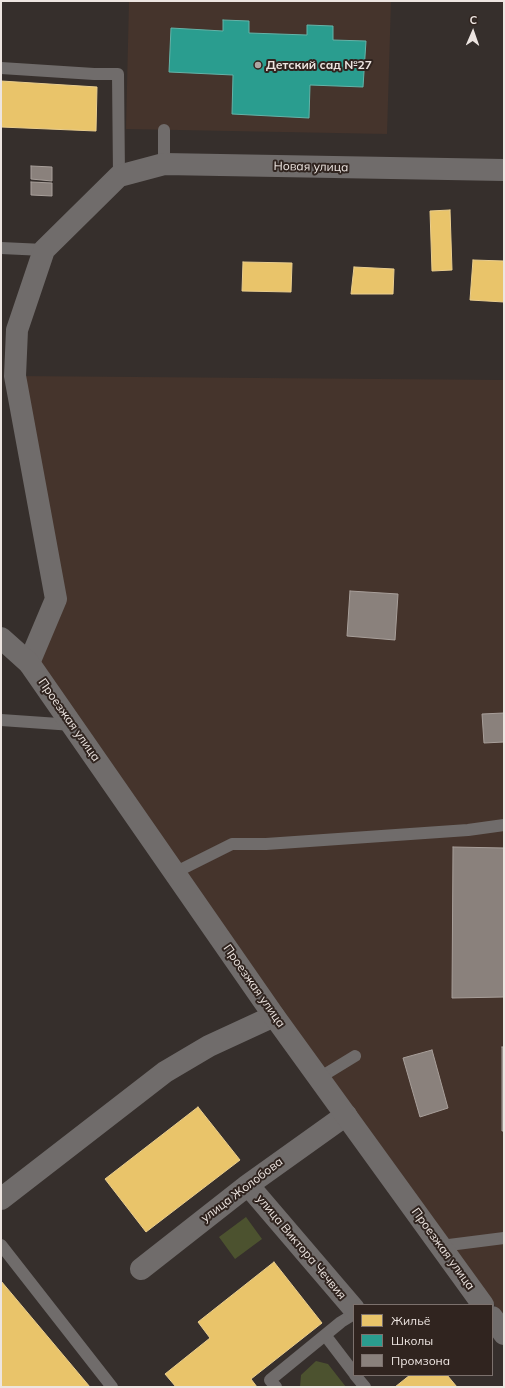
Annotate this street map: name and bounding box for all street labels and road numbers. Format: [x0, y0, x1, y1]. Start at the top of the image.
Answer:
street label: Новая улица [273, 159, 349, 175]
street label: Проезжая улица [35, 676, 103, 764]
street label: Проезжая улица [220, 942, 288, 1030]
street label: улица Жолобова [198, 1155, 286, 1225]
street label: улица Виктора Чечвия [253, 1192, 349, 1302]
street label: Проезжая улица [408, 1205, 478, 1293]

